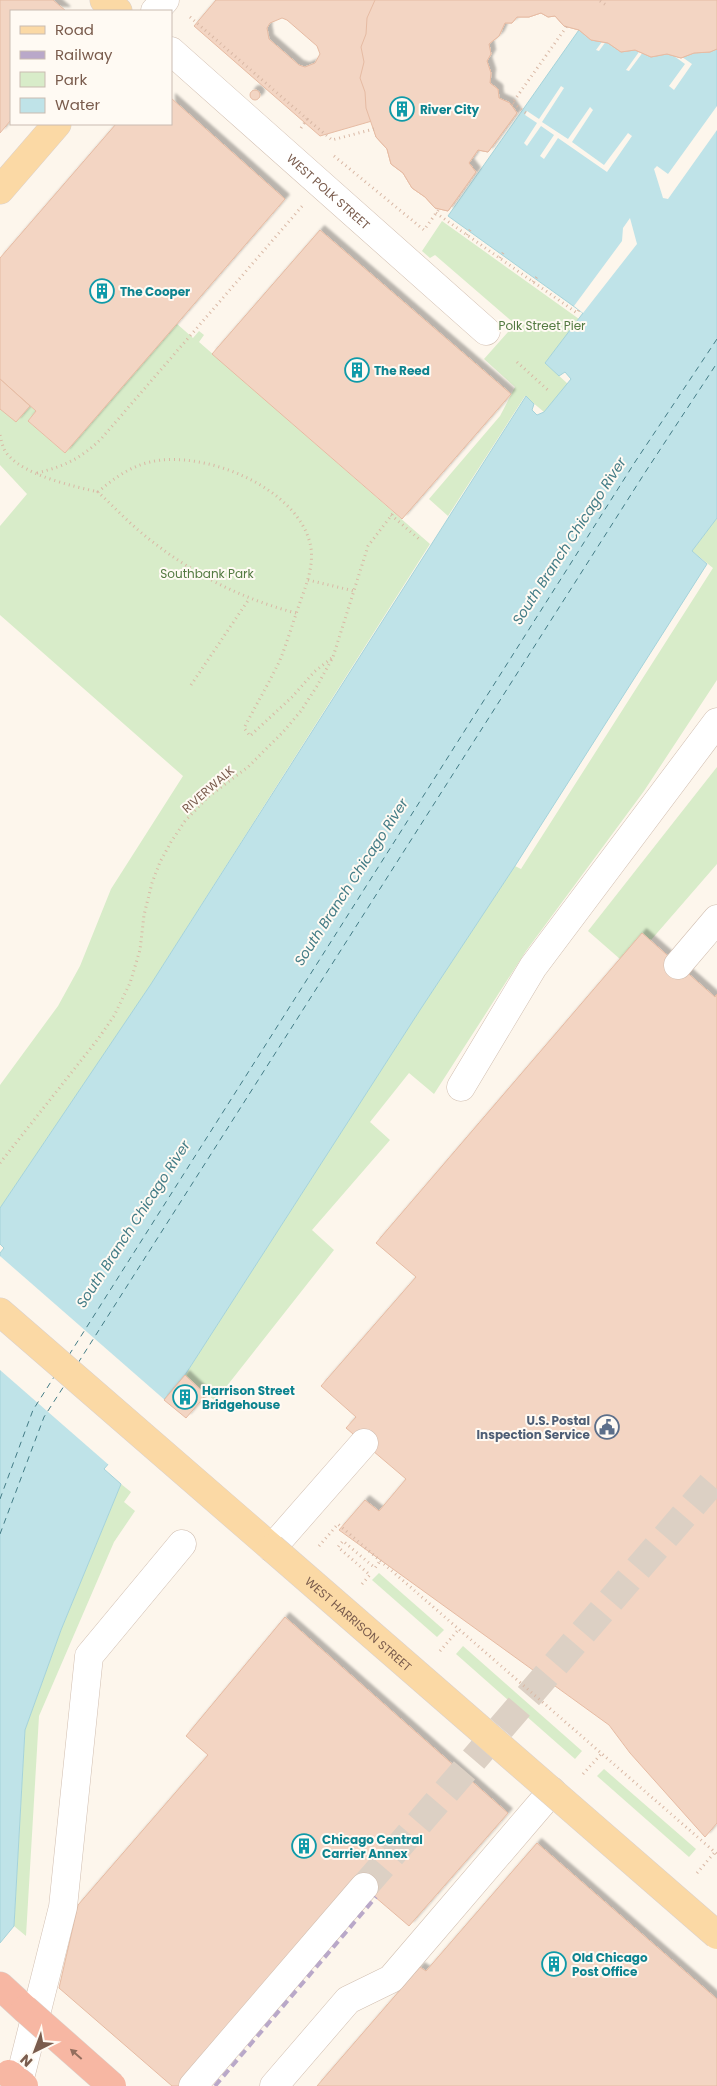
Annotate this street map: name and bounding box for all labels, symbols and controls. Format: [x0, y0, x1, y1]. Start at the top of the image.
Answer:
legend [10, 10, 172, 125]
text: Road [55, 19, 94, 40]
text: Railway [55, 44, 113, 65]
text: Park [55, 69, 87, 90]
text: Water [55, 94, 101, 115]
building icon: River City [389, 96, 415, 122]
place label: River City [420, 101, 480, 118]
street label: WEST POLK STREET [283, 150, 374, 233]
building icon: The Cooper [89, 278, 115, 304]
place label: The Cooper [120, 283, 190, 300]
park label: Polk Street Pier [498, 317, 586, 334]
building icon: The Reed [344, 357, 370, 383]
place label: The Reed [374, 362, 430, 379]
water label: South Branch Chicago River [507, 453, 631, 628]
park label: Southbank Park [160, 565, 255, 582]
street label: RIVERWALK [178, 762, 238, 816]
water label: South Branch Chicago River [289, 794, 413, 969]
water label: South Branch Chicago River [71, 1136, 195, 1311]
place label: Harrison Street Bridgehouse [202, 1382, 295, 1413]
building icon: Harrison Street Bridgehouse [172, 1384, 198, 1410]
place label: U.S. Postal Inspection Service [477, 1412, 591, 1443]
public building icon: U.S. Postal Inspection Service [594, 1414, 620, 1440]
street label: WEST HARRISON STREET [302, 1572, 416, 1675]
place label: Chicago Central Carrier Annex [322, 1831, 423, 1862]
building icon: Chicago Central Carrier Annex [291, 1833, 317, 1859]
place label: Old Chicago Post Office [572, 1949, 648, 1980]
building icon: Old Chicago Post Office [541, 1951, 567, 1977]
north arrow [10, 2026, 60, 2076]
one-way arrow [70, 2048, 82, 2060]
text: N [16, 2050, 37, 2072]

